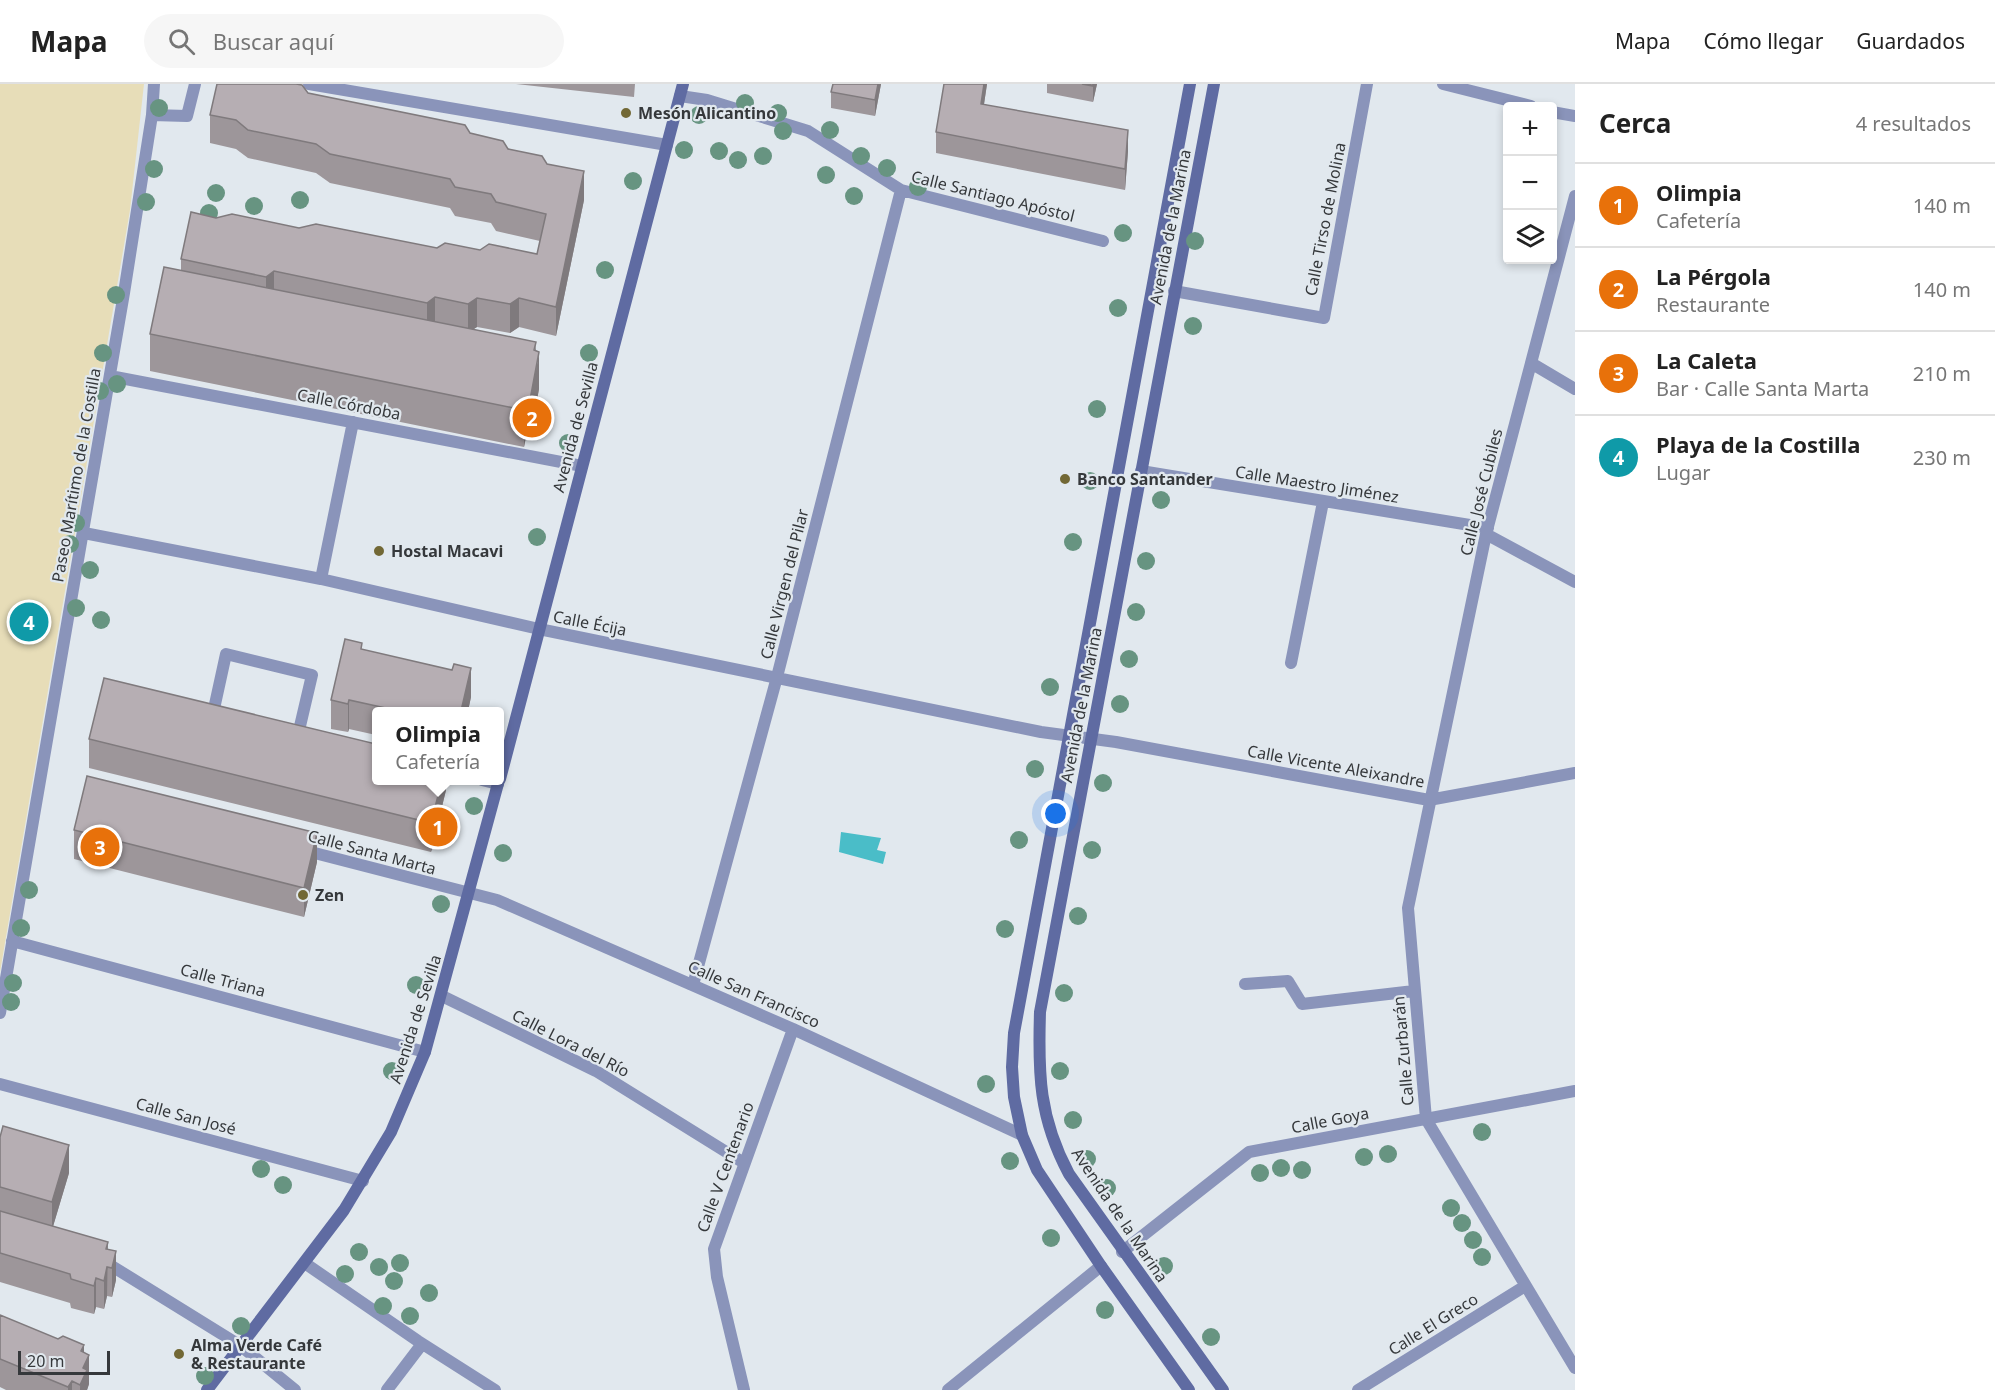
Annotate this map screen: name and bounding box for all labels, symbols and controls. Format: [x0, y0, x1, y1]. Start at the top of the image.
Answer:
search box [144, 14, 564, 68]
text: Mapa [30, 22, 108, 60]
icon: search [165, 25, 198, 58]
text: Buscar aquí [213, 26, 334, 56]
text: Mapa [1615, 27, 1670, 55]
text: Cómo llegar [1703, 27, 1823, 55]
text: Guardados [1856, 27, 1965, 55]
place label: Mesón Alicantino [638, 102, 776, 124]
map controls [1503, 102, 1557, 264]
button: + [1503, 102, 1557, 156]
text: Cerca [1599, 105, 1671, 141]
marker: Mesón Alicantino [619, 106, 633, 120]
text: 4 resultados [1856, 110, 1971, 137]
street label: Calle Tirso de Molina [1299, 140, 1351, 298]
street label: Avenida de la Marina [1144, 147, 1196, 307]
button: − [1503, 156, 1557, 210]
street label: Calle Santiago Apóstol [909, 165, 1077, 227]
text: Olimpia [1656, 177, 1742, 207]
text: 1 [1613, 192, 1624, 219]
text: 140 m [1913, 192, 1971, 219]
text: Cafetería [1656, 207, 1741, 234]
button: layers [1503, 210, 1557, 264]
text: La Pérgola [1656, 261, 1771, 291]
text: 2 [1613, 276, 1624, 303]
text: 140 m [1913, 276, 1971, 303]
text: Restaurante [1656, 291, 1770, 318]
text: La Caleta [1656, 345, 1757, 375]
street label: Avenida de Sevilla [547, 359, 603, 495]
text: 3 [1613, 360, 1624, 387]
text: 210 m [1913, 360, 1971, 387]
street label: Paseo Marítimo de la Costilla [46, 366, 106, 584]
text: Bar · Calle Santa Marta [1656, 375, 1869, 402]
street label: Calle Córdoba [295, 383, 403, 425]
pin: 2 [512, 396, 552, 440]
street label: Calle José Cubiles [1455, 426, 1507, 558]
text: Playa de la Costilla [1656, 429, 1860, 459]
text: 4 [1613, 444, 1624, 471]
text: 230 m [1913, 444, 1971, 471]
text: Lugar [1656, 459, 1711, 486]
street label: Calle Maestro Jiménez [1234, 460, 1400, 508]
place label: Banco Santander [1077, 468, 1213, 490]
marker: Banco Santander [1058, 472, 1072, 486]
street label: Calle Virgen del Pilar [755, 506, 813, 662]
place label: Hostal Macavi [391, 540, 503, 562]
marker: Hostal Macavi [372, 544, 386, 558]
pin: 4 [9, 600, 48, 644]
street label: Calle Écija [551, 605, 629, 641]
street label: Avenida de la Marina [1055, 625, 1107, 785]
popup [372, 707, 504, 785]
text: Olimpia [395, 718, 481, 748]
street label: Calle Vicente Aleixandre [1246, 740, 1426, 792]
text: Cafetería [395, 748, 480, 775]
your location [1041, 799, 1070, 828]
pin: 1 [418, 804, 458, 850]
pin: 3 [80, 824, 120, 870]
street label: Calle Santa Marta [305, 824, 439, 880]
place label: Zen [315, 884, 344, 906]
marker: Zen [296, 888, 310, 902]
street label: Avenida de Sevilla [384, 952, 446, 1086]
street label: Calle San Francisco [684, 955, 824, 1033]
street label: Calle Triana [178, 958, 268, 1002]
street label: Calle Zurbarán [1387, 995, 1419, 1107]
street label: Calle Lora del Río [509, 1004, 633, 1082]
street label: Calle San José [133, 1092, 239, 1140]
street label: Calle V Centenario [691, 1099, 759, 1235]
street label: Calle Goya [1289, 1102, 1371, 1138]
street label: Avenida de la Marina [1067, 1143, 1173, 1287]
street label: Calle El Greco [1384, 1288, 1482, 1360]
place label: Alma Verde Café & Restaurante [191, 1334, 322, 1374]
marker: Alma Verde Café & Restaurante [172, 1347, 186, 1361]
scale bar [18, 1348, 110, 1376]
text: 20 m [27, 1350, 64, 1372]

